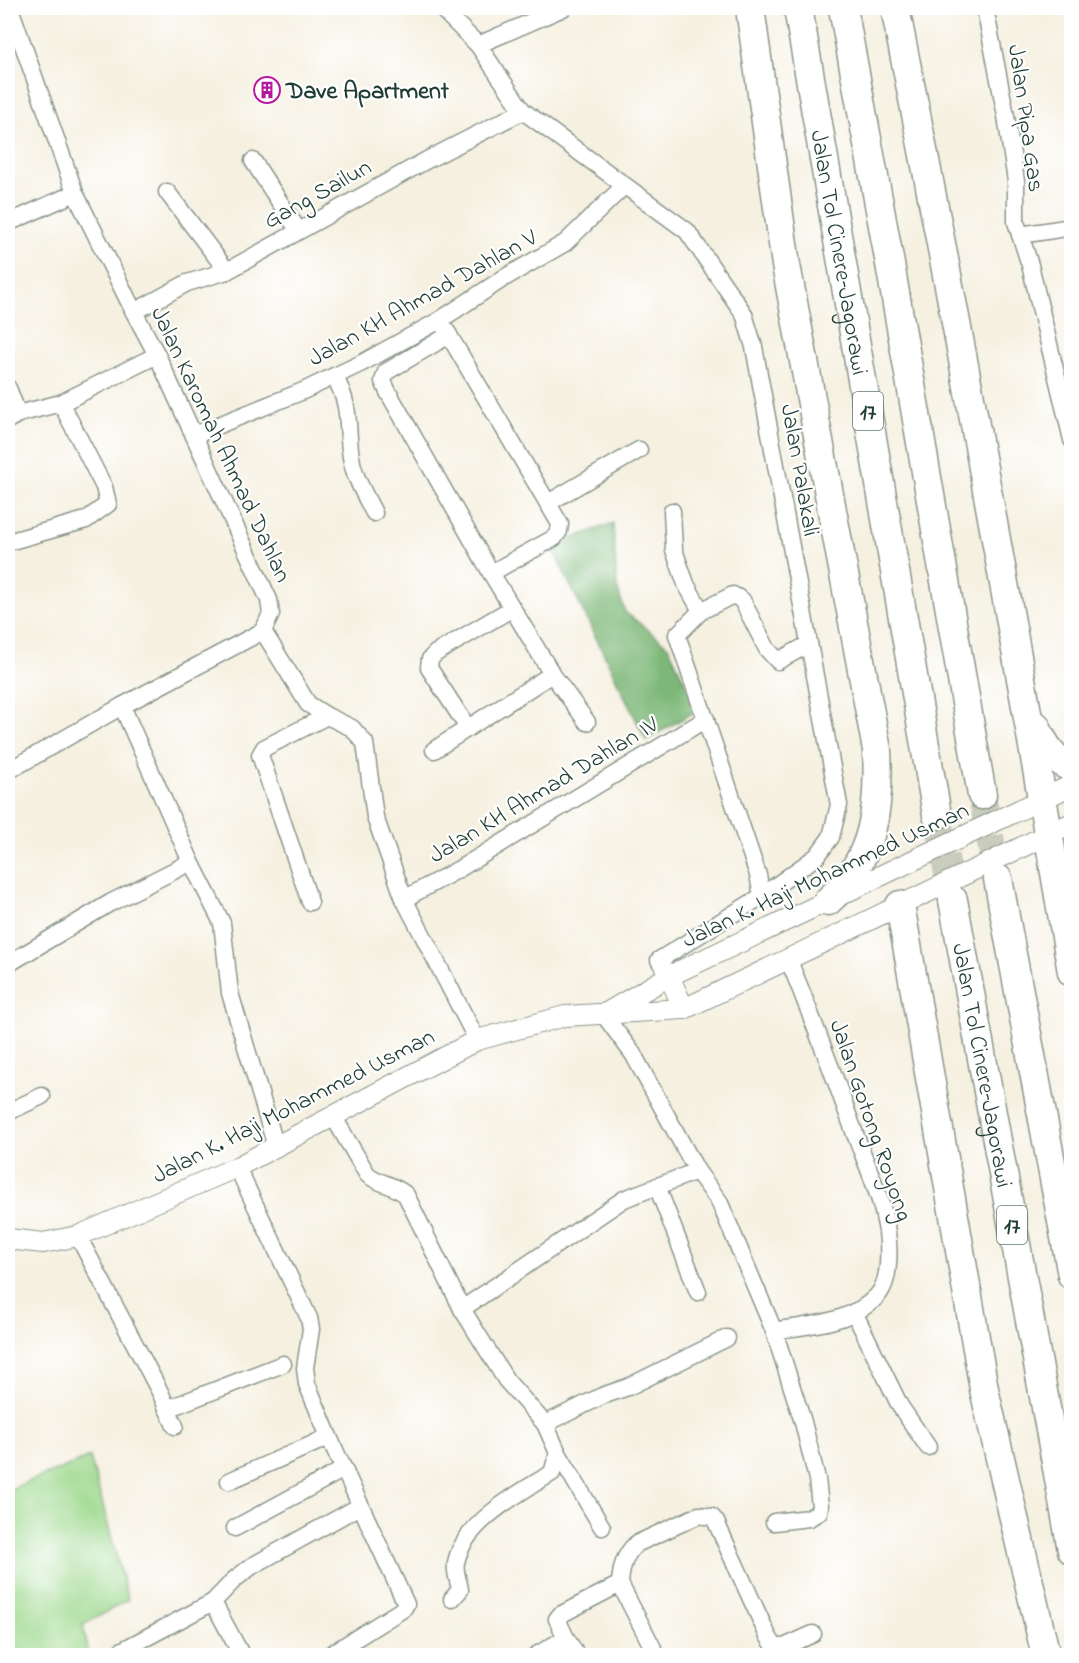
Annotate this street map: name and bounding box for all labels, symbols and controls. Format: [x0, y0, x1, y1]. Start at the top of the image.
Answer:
street label: Jalan Pipa Gas [997, 42, 1052, 194]
building icon: Dave Apartment [252, 75, 282, 105]
place label: Dave Apartment [285, 75, 450, 110]
street label: Jalan Tol Cinere–Jagorawi [799, 128, 876, 378]
street label: Gang Sailun [258, 151, 379, 239]
street label: Jalan KH Ahmad Dahlan V [303, 221, 544, 377]
street label: Jalan Karomah Ahmad Dahlan [140, 301, 299, 589]
road number: 17 [853, 392, 883, 430]
street label: Jalan Palakali [770, 402, 827, 539]
street label: Jalan KH Ahmad Dahlan IV [423, 708, 666, 874]
street label: Jalan K. Haji Mohammed Usman [677, 794, 975, 958]
street label: Jalan Tol Cinere–Jagorawi [941, 941, 1020, 1191]
street label: Jalan Gotong Royong [818, 1015, 921, 1227]
street label: Jalan K. Haji Mohammed Usman [147, 1021, 442, 1194]
road number: 17 [997, 1206, 1027, 1244]

